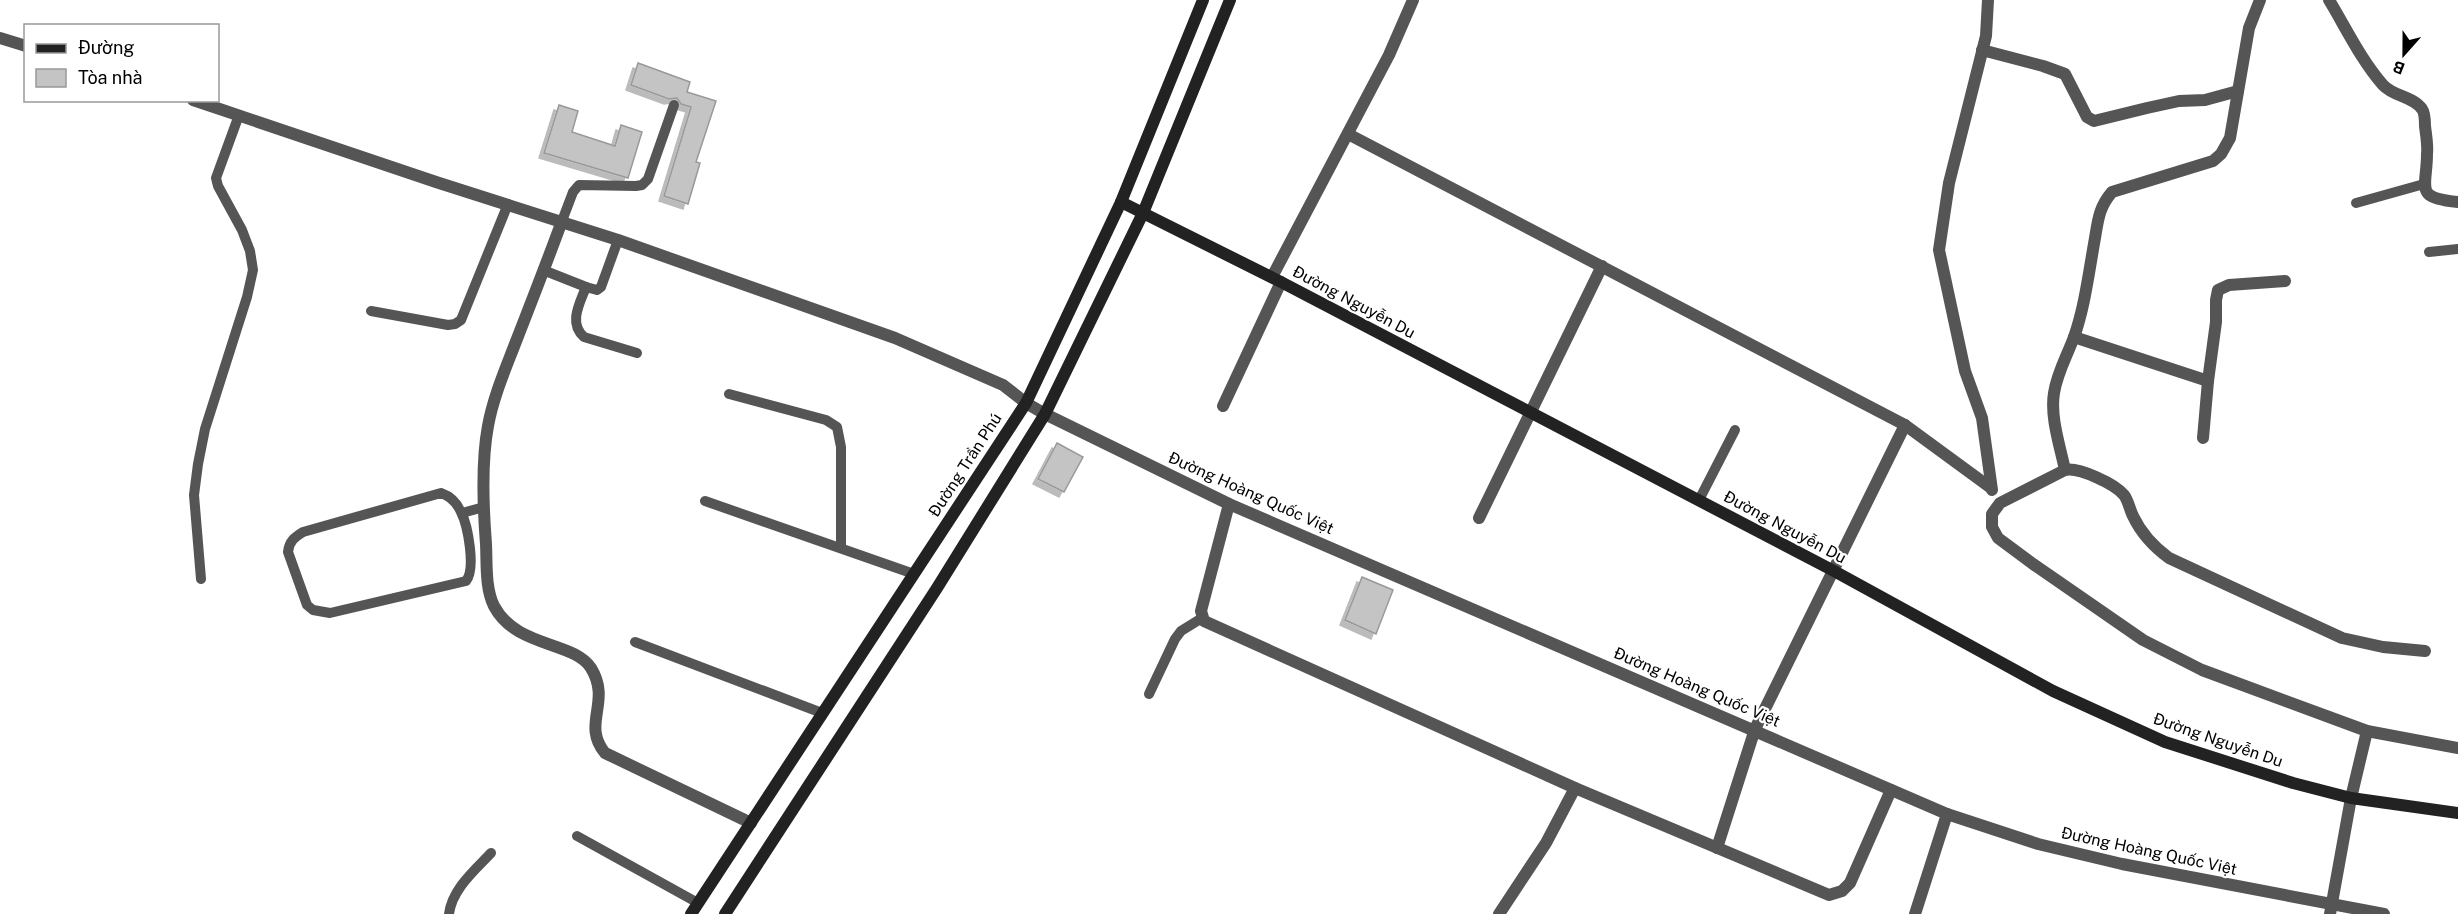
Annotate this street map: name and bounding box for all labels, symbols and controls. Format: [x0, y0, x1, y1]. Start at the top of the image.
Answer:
legend [24, 24, 219, 102]
north arrow [2374, 24, 2434, 84]
text: Đường [78, 37, 135, 58]
text: B [2390, 57, 2407, 78]
text: Tòa nhà [78, 67, 143, 88]
street label: Đường Nguyễn Du [1289, 262, 1419, 342]
street label: Đường Trần Phú [924, 410, 1006, 520]
street label: Đường Hoàng Quốc Việt [1165, 448, 1337, 538]
street label: Đường Nguyễn Du [1720, 487, 1850, 567]
street label: Đường Hoàng Quốc Việt [1611, 643, 1783, 731]
street label: Đường Nguyễn Du [2151, 709, 2285, 771]
street label: Đường Hoàng Quốc Việt [2059, 823, 2239, 879]

